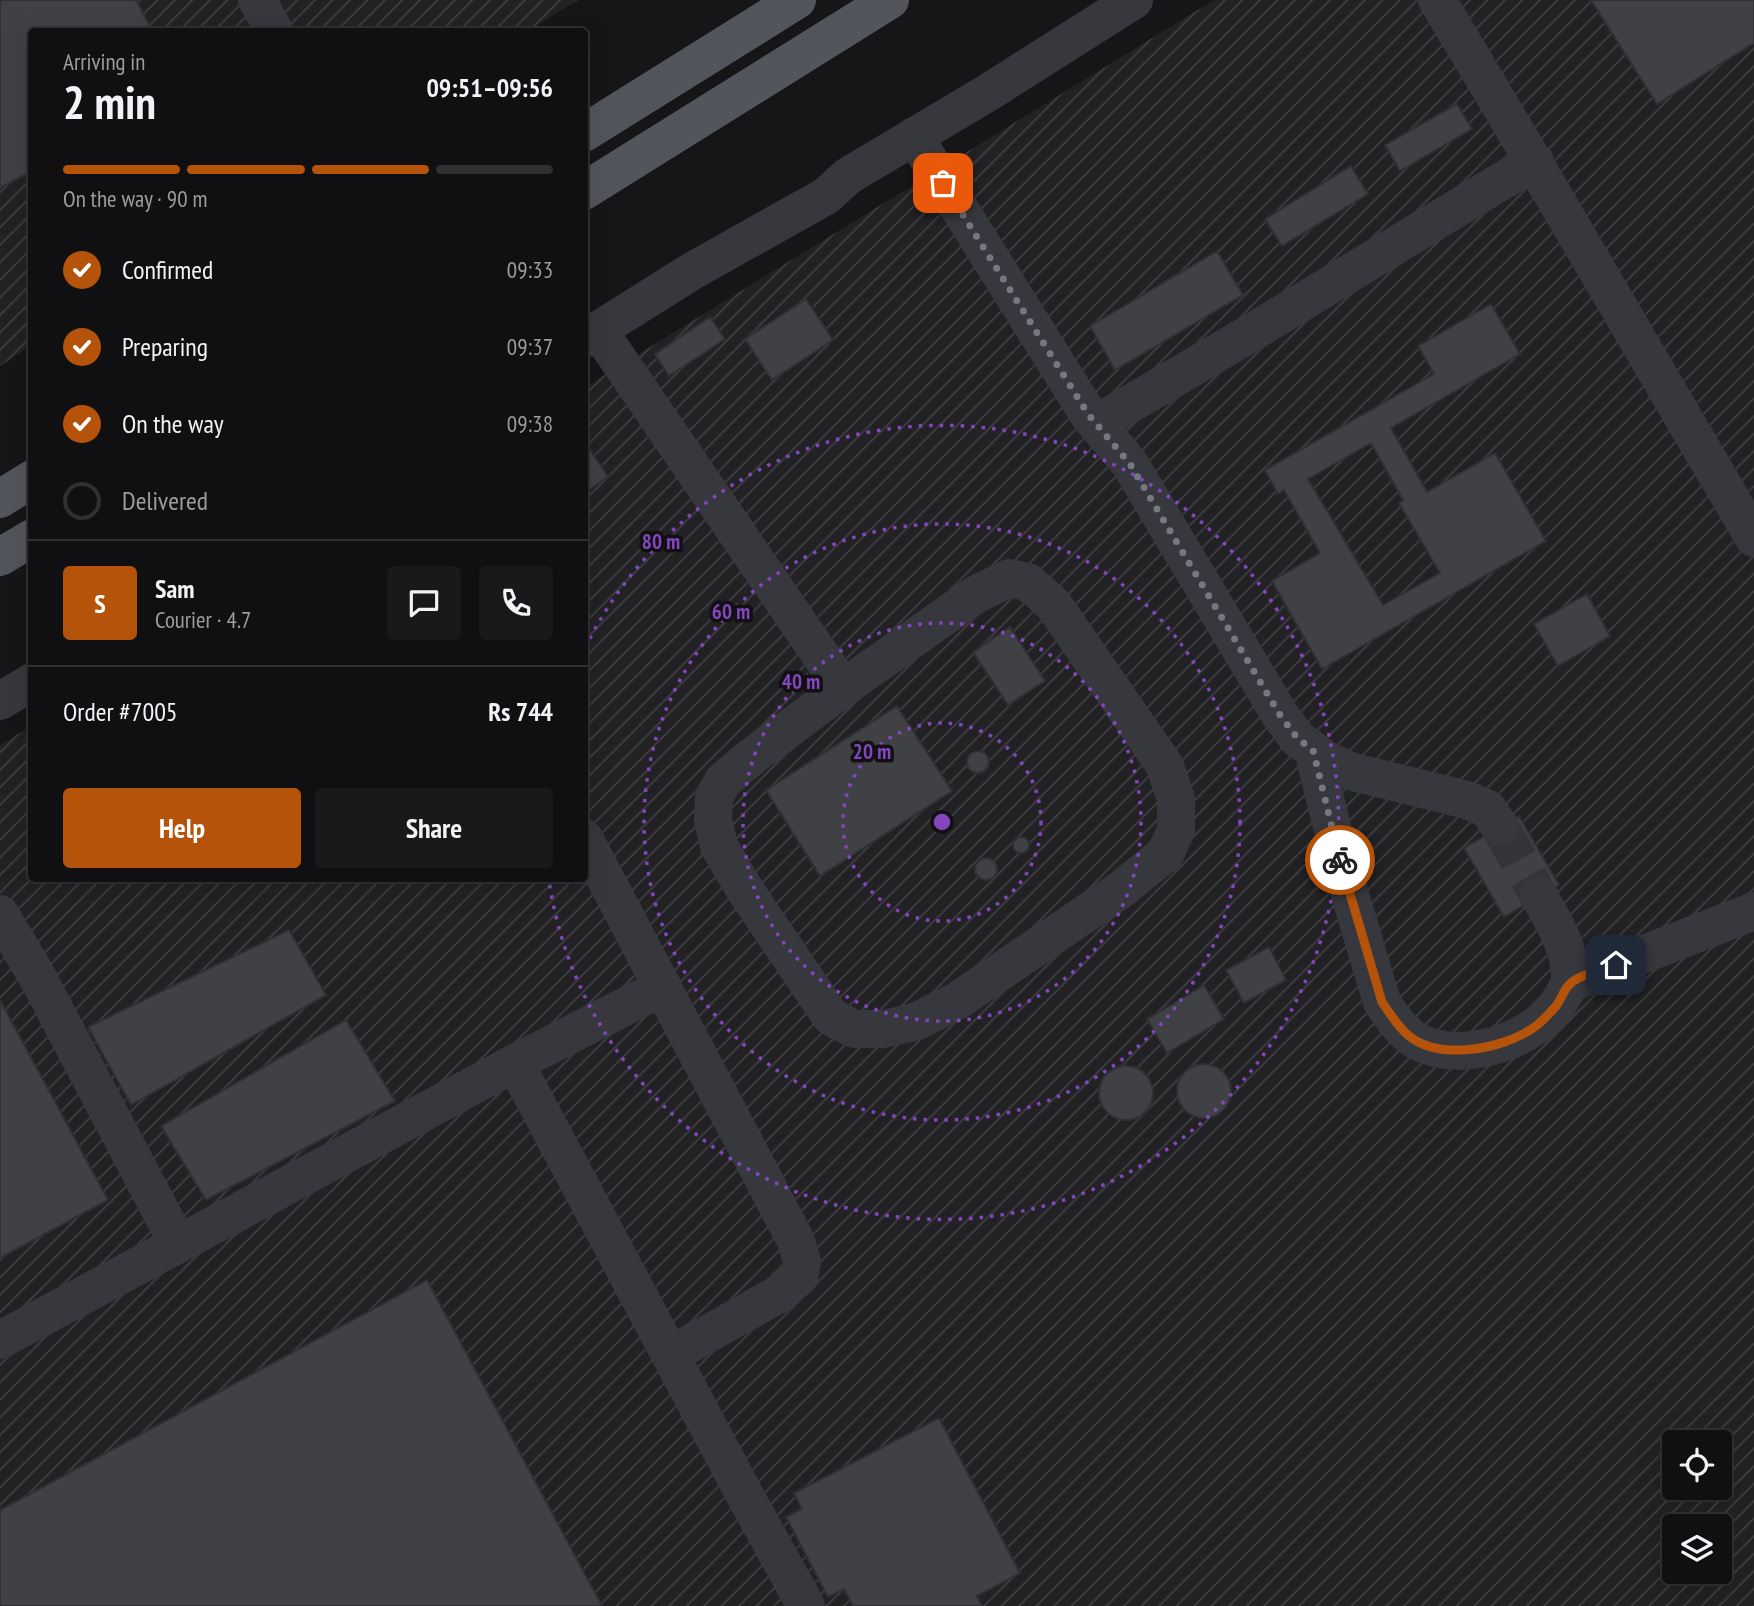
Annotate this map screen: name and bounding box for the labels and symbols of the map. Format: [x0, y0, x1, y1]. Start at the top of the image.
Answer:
pin [913, 153, 973, 213]
text: 80 m [642, 528, 680, 555]
text: 60 m [712, 598, 750, 625]
text: 40 m [782, 668, 820, 695]
text: 20 m [853, 738, 891, 765]
centre of rings [930, 810, 954, 834]
courier [1305, 825, 1375, 895]
pin [1586, 935, 1646, 995]

